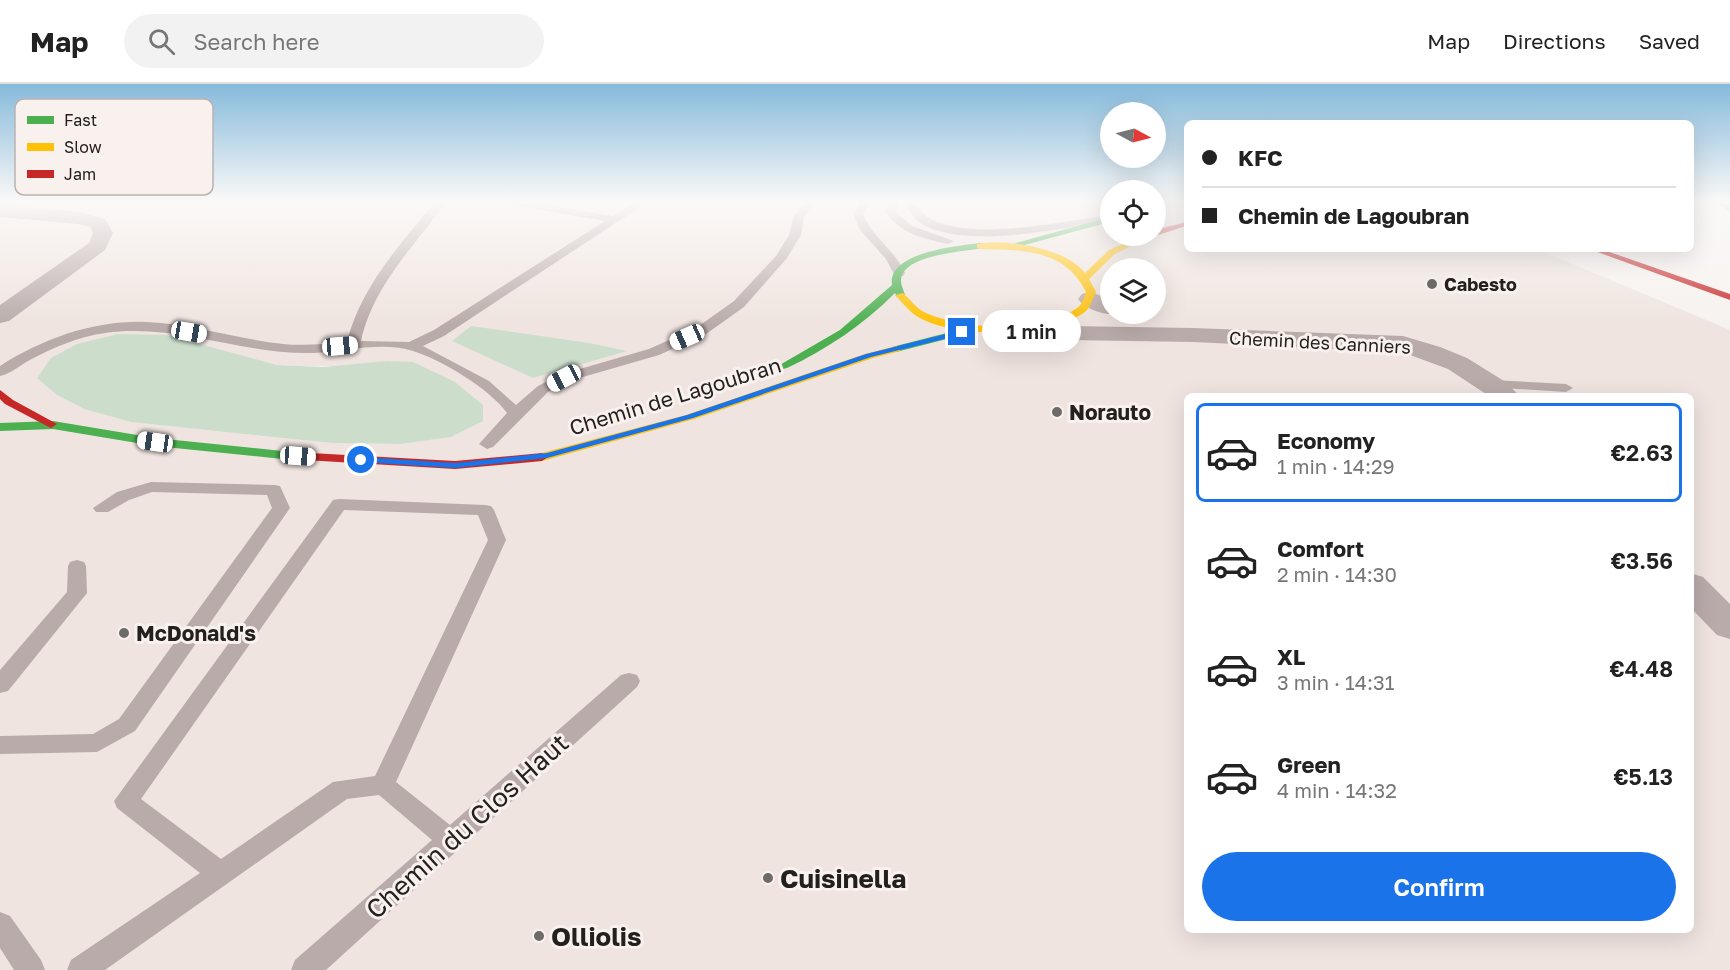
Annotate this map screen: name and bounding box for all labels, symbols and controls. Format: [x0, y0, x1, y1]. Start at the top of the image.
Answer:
search box [124, 14, 544, 68]
text: Map [30, 25, 88, 58]
icon: search [145, 25, 178, 58]
text: Search here [193, 28, 319, 55]
text: Map [1427, 28, 1470, 54]
text: Directions [1503, 28, 1606, 54]
text: Saved [1639, 28, 1700, 54]
legend [15, 99, 213, 195]
north arrow [1100, 102, 1166, 168]
map controls [1100, 102, 1166, 324]
text: Fast [64, 110, 97, 130]
text: Slow [64, 137, 102, 157]
text: KFC [1238, 144, 1283, 171]
text: Jam [64, 164, 96, 184]
button: locate [1100, 180, 1166, 246]
text: Chemin de Lagoubran [1238, 202, 1469, 229]
button: layers [1100, 258, 1166, 324]
place label: Cabesto [1444, 273, 1517, 295]
marker: Cabesto [1425, 277, 1439, 291]
callout: 1 min [983, 311, 1082, 353]
route end [948, 318, 975, 345]
text: 1 min [1006, 319, 1057, 343]
car [170, 320, 208, 344]
car [667, 321, 707, 353]
street label: Chemin des Canniers [1229, 326, 1411, 358]
car [321, 335, 359, 357]
street label: Chemin de Lagoubran [566, 351, 784, 441]
car [544, 362, 584, 394]
place label: Norauto [1069, 399, 1151, 425]
marker: Norauto [1050, 405, 1064, 419]
icon: car [1205, 426, 1259, 480]
text: Economy [1277, 427, 1375, 454]
car [136, 431, 174, 453]
text: €2.63 [1611, 439, 1673, 466]
car [279, 446, 317, 466]
route start [347, 446, 374, 473]
text: 1 min · 14:29 [1277, 454, 1395, 478]
icon: car [1205, 534, 1259, 588]
text: Comfort [1277, 535, 1364, 562]
text: €3.56 [1611, 547, 1673, 574]
text: 2 min · 14:30 [1277, 562, 1397, 586]
place label: McDonald's [136, 620, 256, 646]
marker: McDonald's [117, 626, 131, 640]
icon: car [1205, 642, 1259, 696]
text: XL [1277, 643, 1305, 670]
text: €4.48 [1610, 655, 1673, 682]
text: 3 min · 14:31 [1277, 670, 1394, 694]
street label: Chemin du Clos Haut [359, 727, 575, 925]
icon: car [1205, 750, 1259, 804]
text: Green [1277, 751, 1341, 778]
text: €5.13 [1613, 763, 1673, 790]
text: 4 min · 14:32 [1277, 778, 1397, 802]
button: Confirm [1202, 852, 1676, 921]
place label: Cuisinella [780, 863, 906, 894]
marker: Cuisinella [761, 871, 775, 885]
place label: Olliolis [551, 921, 642, 952]
marker: Olliolis [532, 929, 546, 943]

